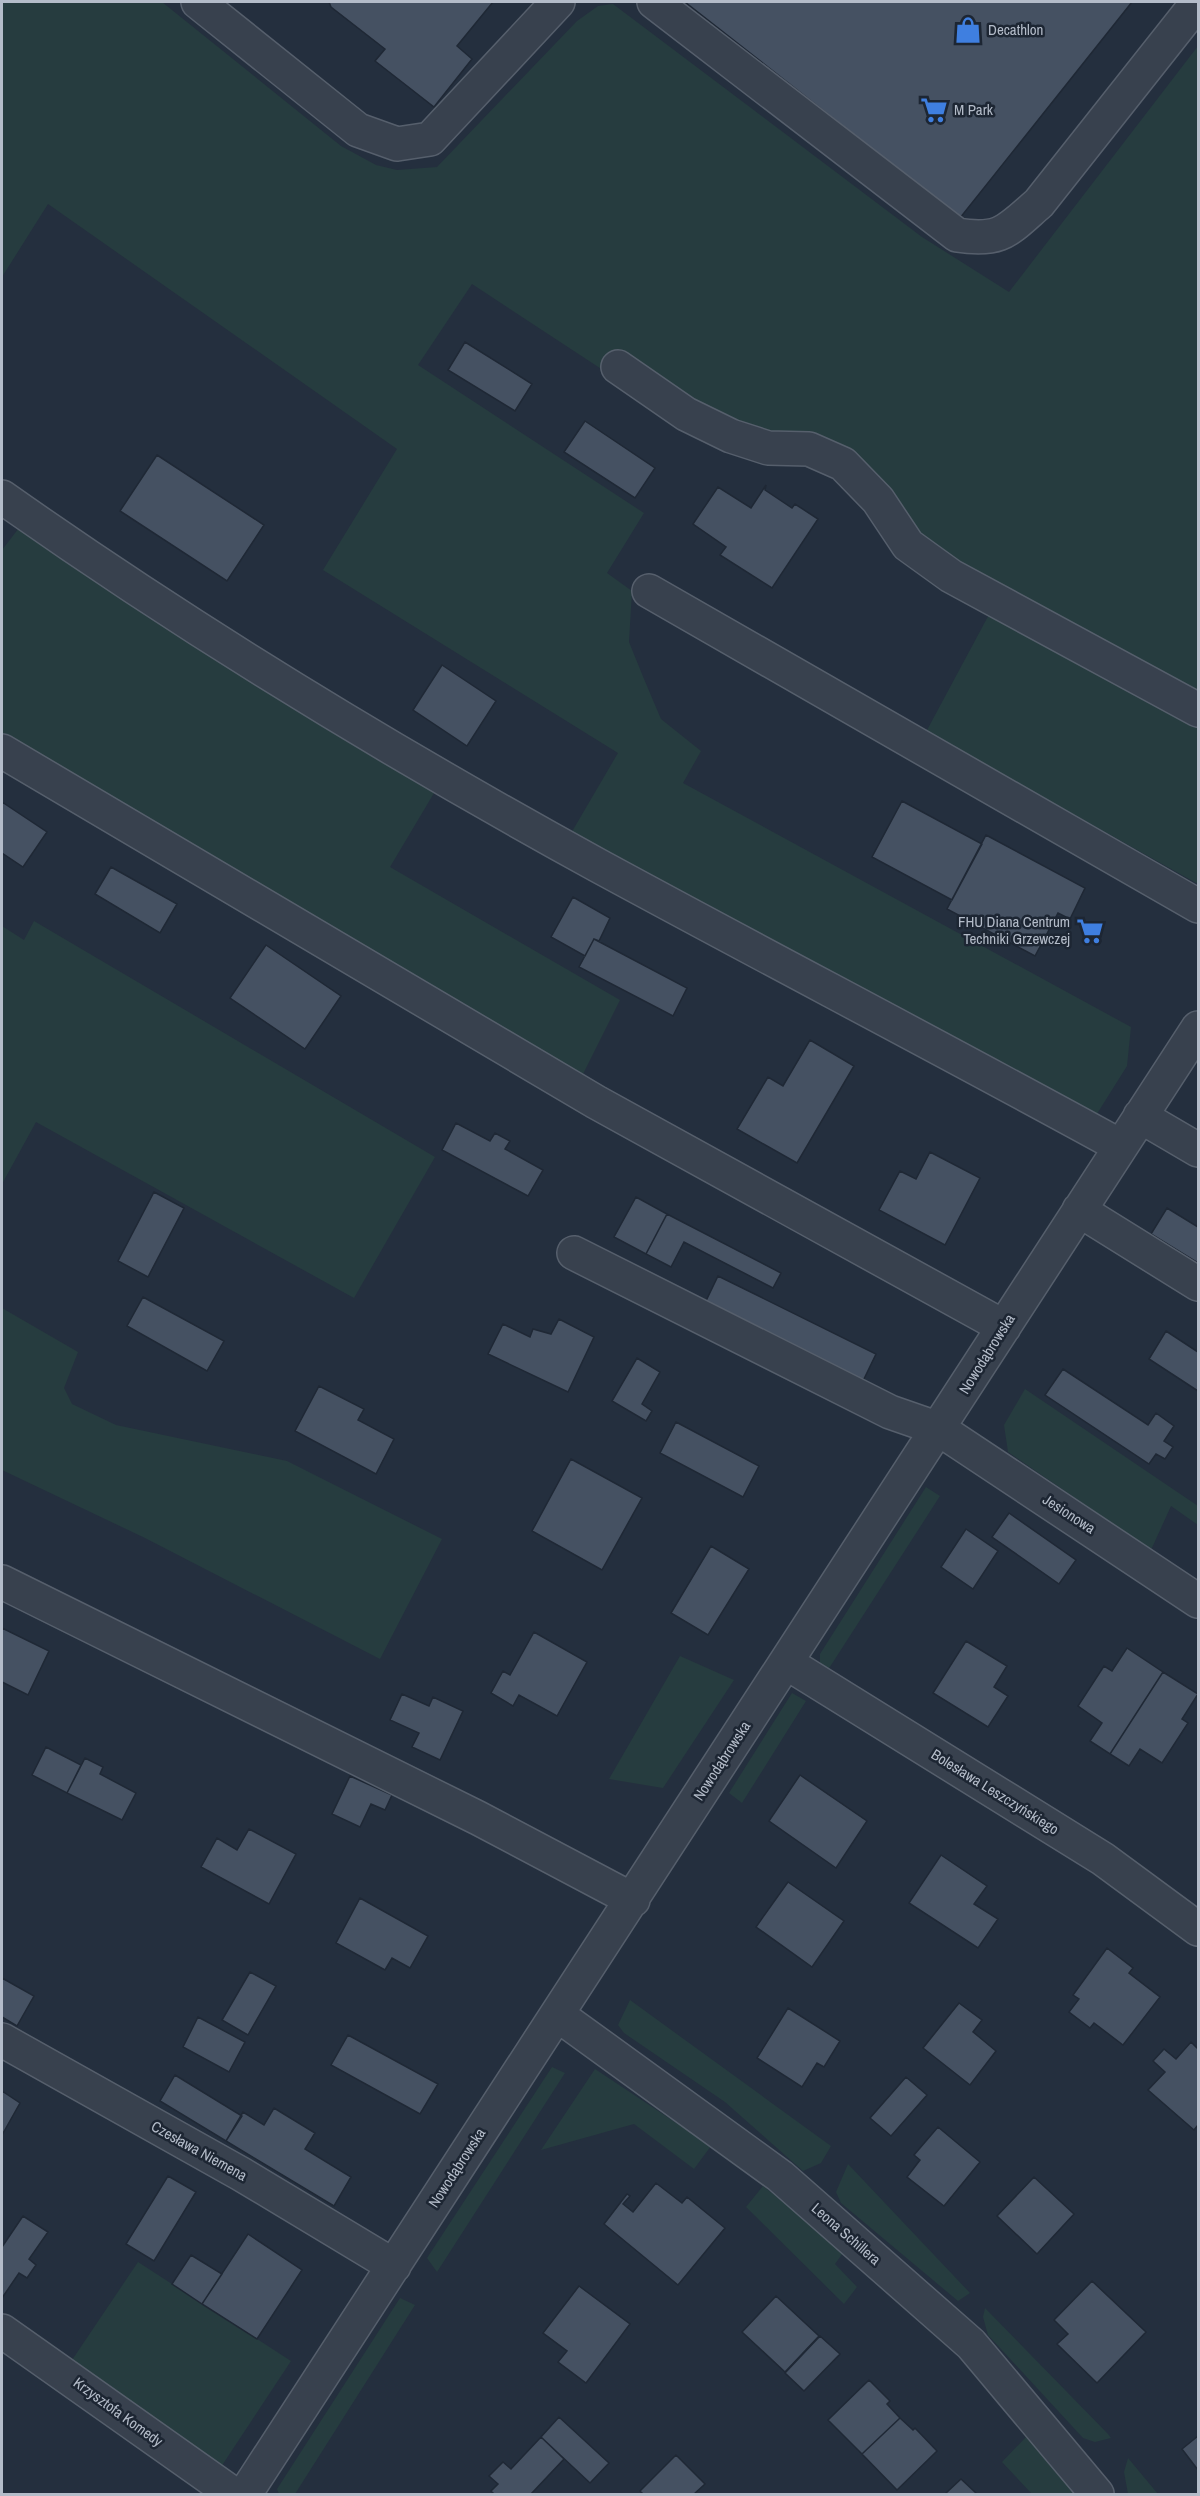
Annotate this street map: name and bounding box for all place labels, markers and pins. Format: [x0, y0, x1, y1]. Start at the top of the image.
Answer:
shop icon: Decathlon [953, 15, 983, 45]
place label: Decathlon [988, 19, 1043, 40]
supermarket icon: M Park [919, 95, 949, 125]
place label: M Park [954, 99, 994, 120]
place label: FHU Diana Centrum Techniki Grzewczej [958, 911, 1070, 949]
supermarket icon: FHU Diana Centrum Techniki Grzewczej [1075, 916, 1105, 946]

